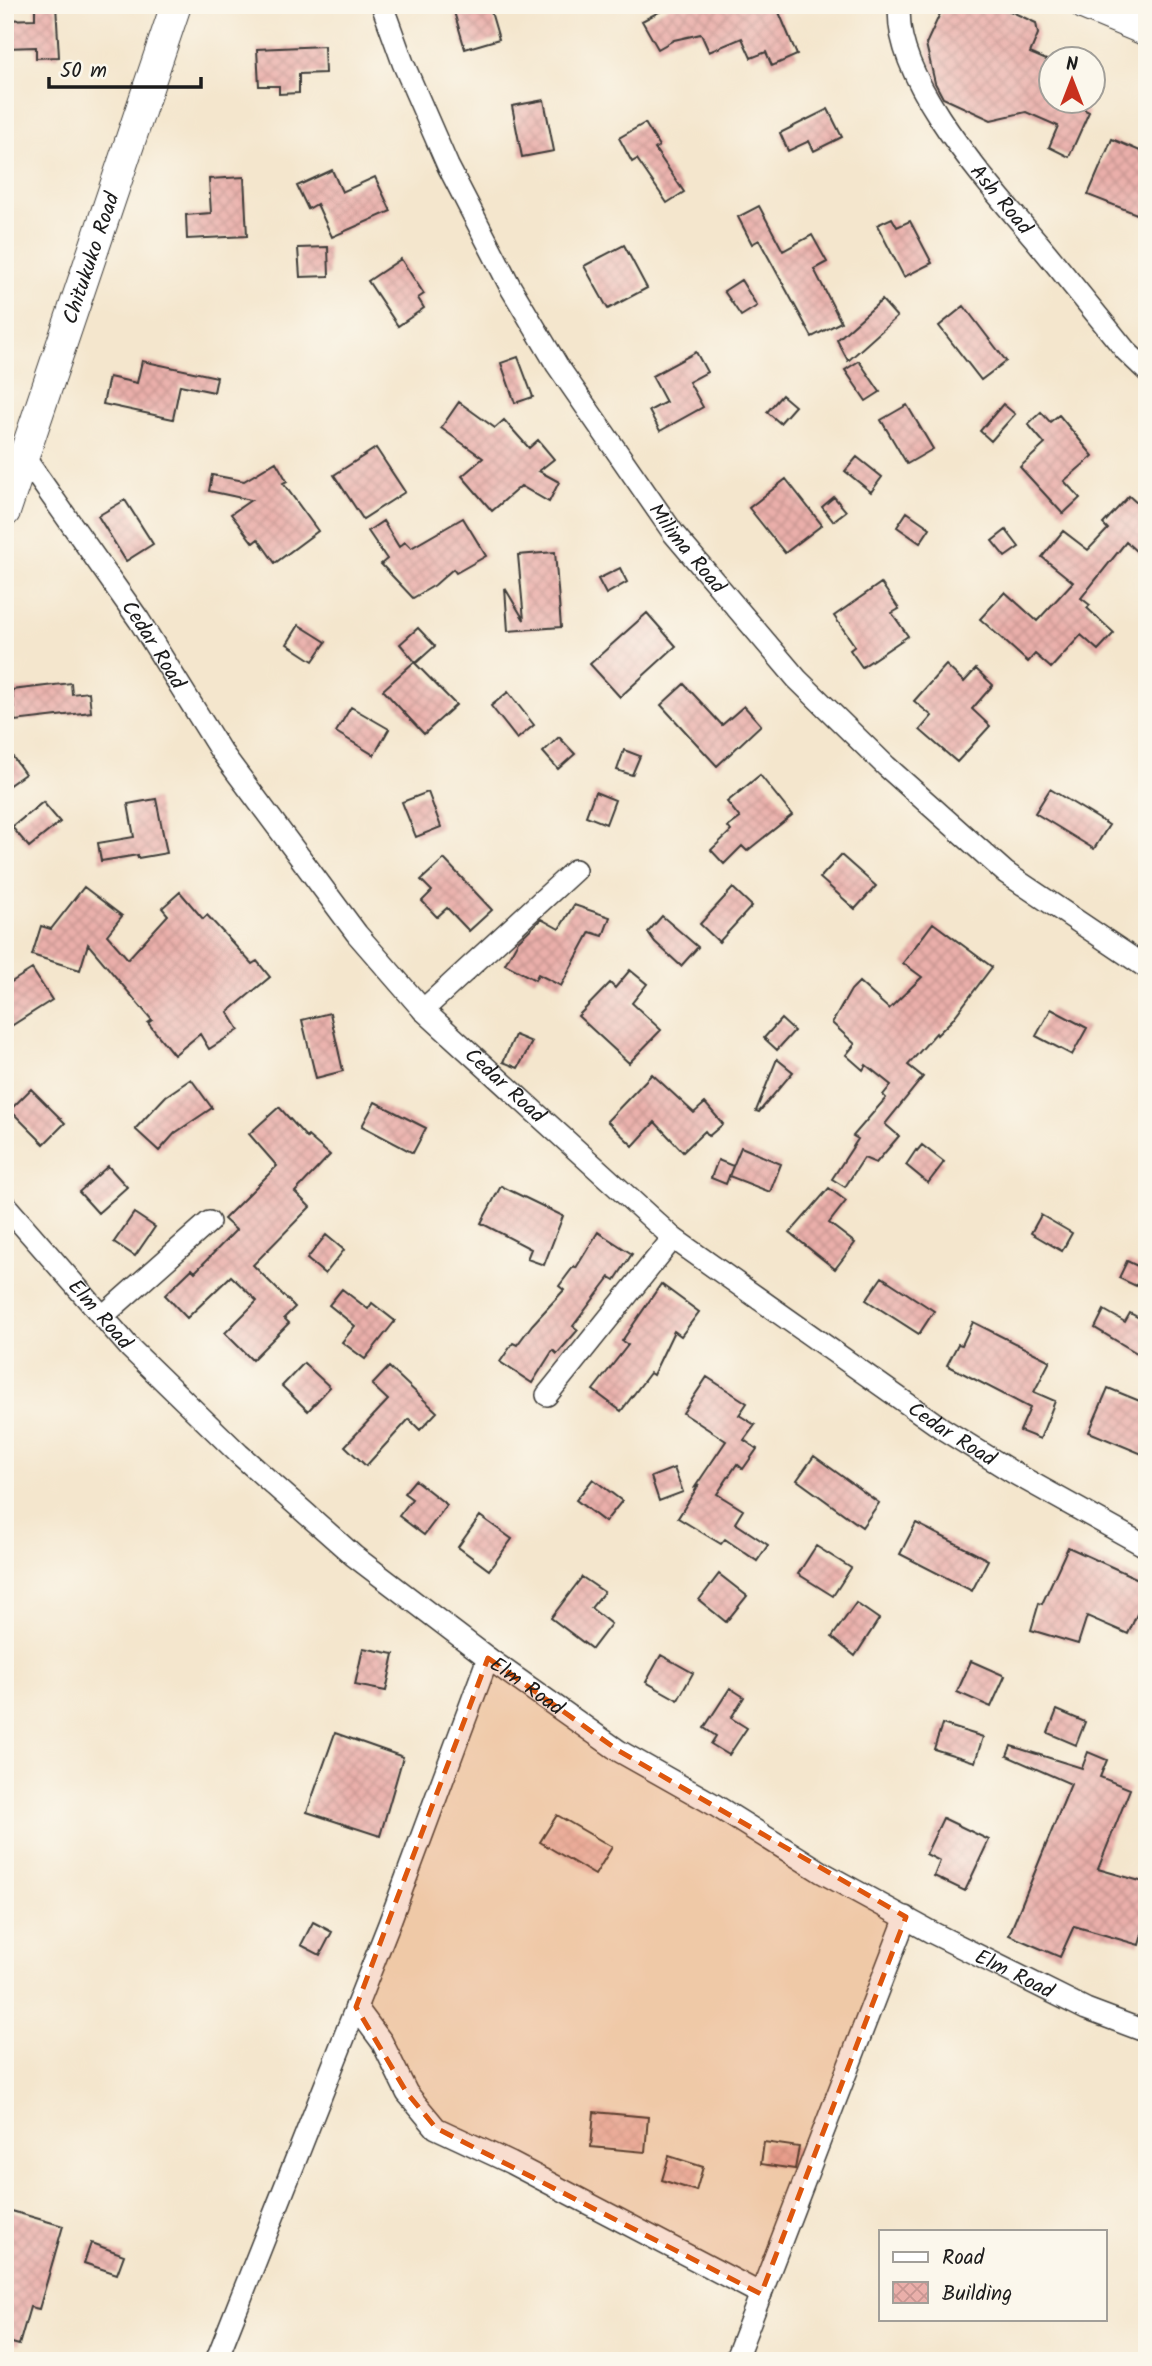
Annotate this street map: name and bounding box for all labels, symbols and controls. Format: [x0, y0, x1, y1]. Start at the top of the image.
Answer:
scale bar [49, 46, 201, 90]
north arrow [1036, 46, 1106, 116]
text: N [1066, 50, 1078, 80]
text: 50 m [60, 55, 107, 88]
street label: Ash Road [961, 158, 1040, 243]
street label: Chitukuko Road [55, 188, 130, 329]
street label: Milima Road [639, 497, 734, 602]
street label: Cedar Road [112, 594, 193, 697]
street label: Cedar Road [456, 1040, 553, 1132]
street label: Elm Road [59, 1272, 140, 1358]
street label: Cedar Road [900, 1394, 1002, 1476]
street label: Elm Road [482, 1649, 571, 1725]
street label: Elm Road [969, 1941, 1060, 2009]
legend [879, 2230, 1106, 2320]
text: Road [942, 2242, 985, 2275]
text: Building [942, 2278, 1012, 2311]

